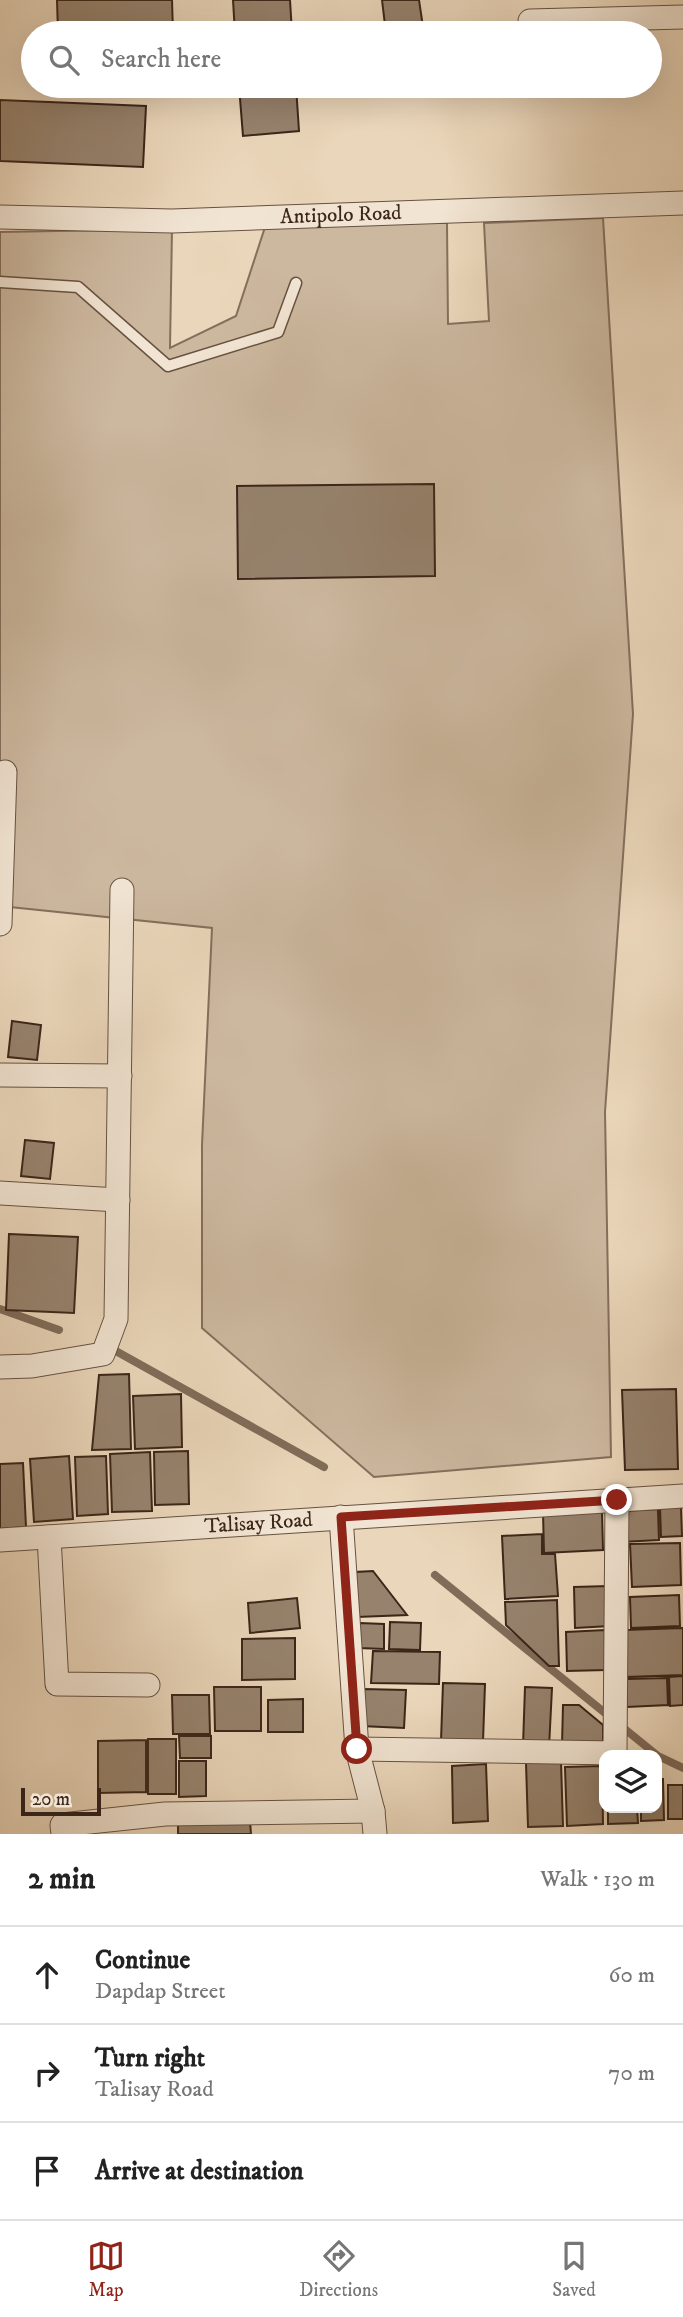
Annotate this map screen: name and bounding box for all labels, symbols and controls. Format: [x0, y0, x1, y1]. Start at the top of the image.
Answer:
search box [21, 21, 662, 98]
icon: search [45, 41, 83, 79]
text: Search here [101, 43, 221, 76]
street label: Antipolo Road [280, 200, 403, 230]
route end [601, 1484, 632, 1515]
street label: Talisay Road [203, 1507, 314, 1540]
route start [341, 1733, 372, 1764]
map controls [599, 1750, 662, 1813]
button: layers [599, 1750, 662, 1813]
scale bar [21, 1785, 102, 1817]
text: 20 m [32, 1788, 70, 1811]
text: 2 min [28, 1861, 95, 1898]
text: Walk · 130 m [540, 1865, 655, 1894]
text: Continue [95, 1944, 190, 1977]
icon: ahead [28, 1956, 66, 1994]
text: 60 m [608, 1961, 655, 1990]
text: Dapdap Street [95, 1977, 226, 2006]
text: Turn right [95, 2042, 205, 2075]
icon: right [28, 2054, 66, 2092]
text: 70 m [608, 2059, 655, 2088]
text: Talisay Road [95, 2075, 214, 2104]
icon: arrive [28, 2152, 66, 2190]
text: Arrive at destination [95, 2155, 304, 2188]
tab: Map [87, 2237, 125, 2302]
tab: Directions [299, 2237, 378, 2302]
tab: Saved [552, 2237, 596, 2302]

